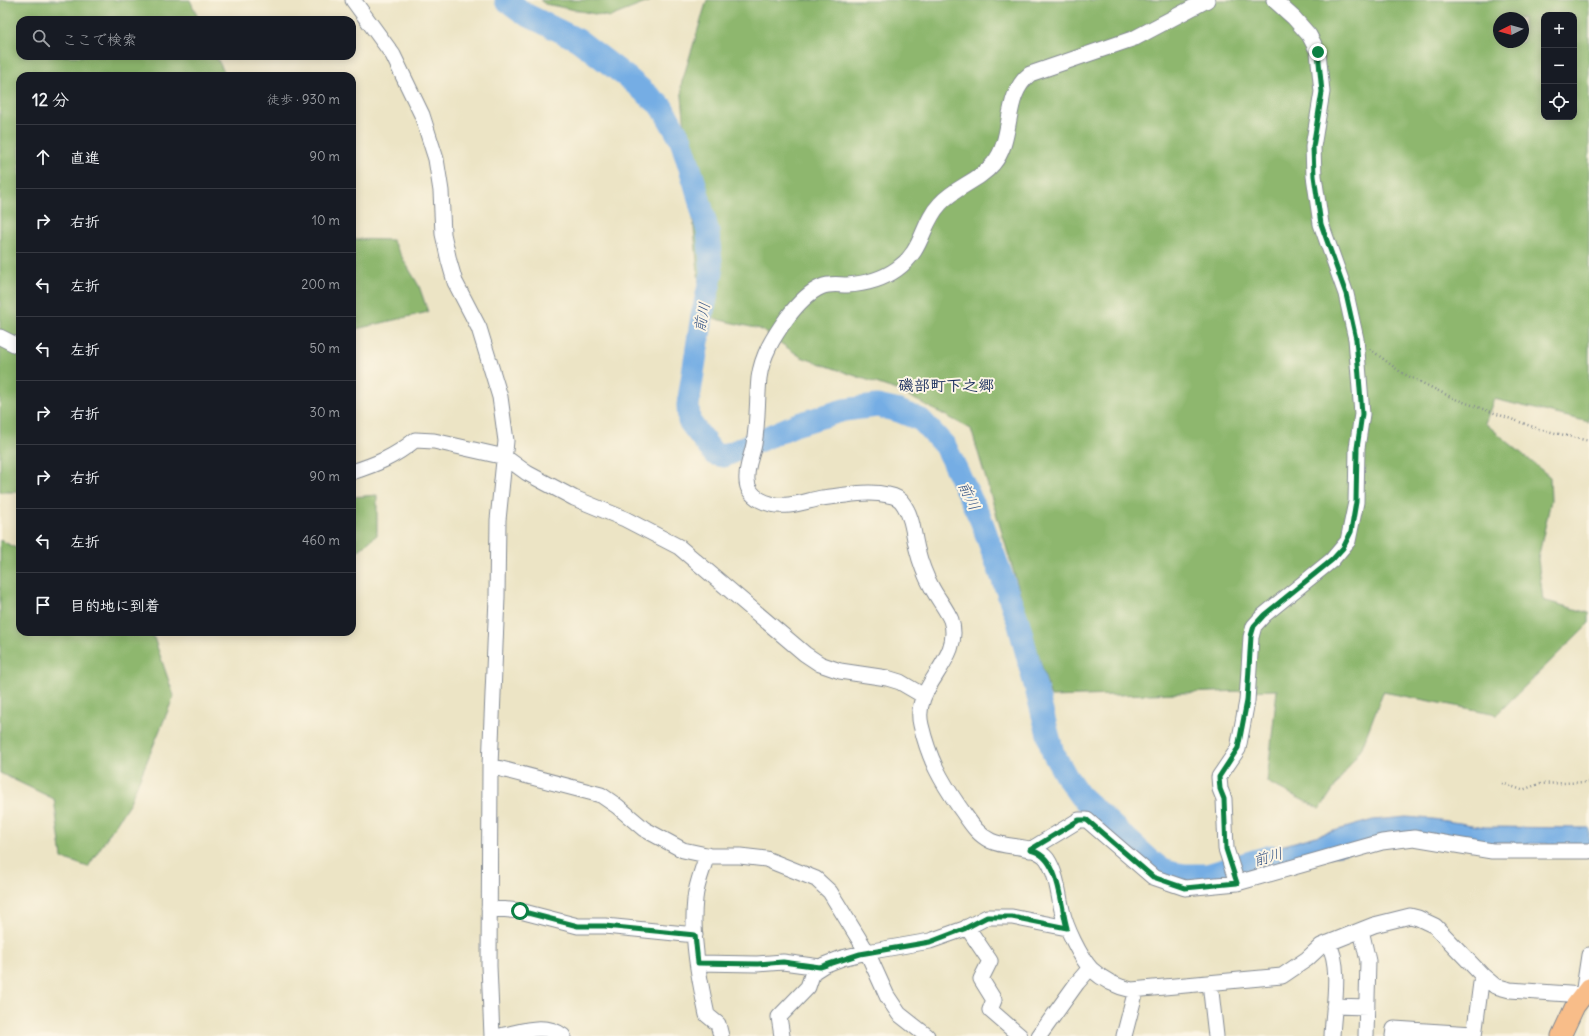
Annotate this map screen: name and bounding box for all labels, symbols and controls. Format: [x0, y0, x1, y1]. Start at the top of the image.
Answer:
north arrow [1493, 12, 1529, 48]
map controls [1541, 12, 1577, 120]
button: + [1541, 12, 1577, 48]
search box [16, 16, 356, 60]
icon: search [30, 27, 52, 49]
text: ここで検索 [62, 30, 137, 49]
route end [1309, 43, 1327, 61]
button: − [1541, 48, 1577, 84]
button: locate [1541, 84, 1577, 120]
text: 12 分 [32, 89, 69, 111]
text: 徒歩 · 930 m [267, 91, 340, 108]
icon: ahead [32, 146, 54, 168]
text: 直進 [70, 148, 100, 167]
text: 90 m [309, 148, 340, 165]
icon: right [32, 210, 54, 232]
text: 右折 [70, 212, 100, 231]
text: 10 m [312, 212, 340, 229]
icon: left [32, 274, 54, 296]
text: 左折 [70, 276, 100, 295]
text: 200 m [301, 276, 340, 293]
water label: 前川 [689, 300, 714, 333]
icon: left [32, 338, 54, 360]
text: 左折 [70, 340, 100, 359]
text: 50 m [309, 340, 340, 357]
district label: 磯部町下之郷 [898, 375, 994, 395]
icon: right [32, 402, 54, 424]
text: 右折 [70, 404, 100, 423]
text: 30 m [310, 404, 340, 421]
icon: right [32, 466, 54, 488]
text: 右折 [70, 468, 100, 487]
text: 90 m [309, 468, 340, 485]
water label: 前川 [954, 478, 985, 513]
icon: left [32, 530, 54, 552]
text: 左折 [70, 532, 100, 551]
text: 460 m [302, 532, 340, 549]
icon: arrive [32, 594, 54, 616]
text: 目的地に到着 [70, 596, 160, 615]
water label: 前川 [1251, 843, 1285, 870]
route start [511, 902, 529, 920]

